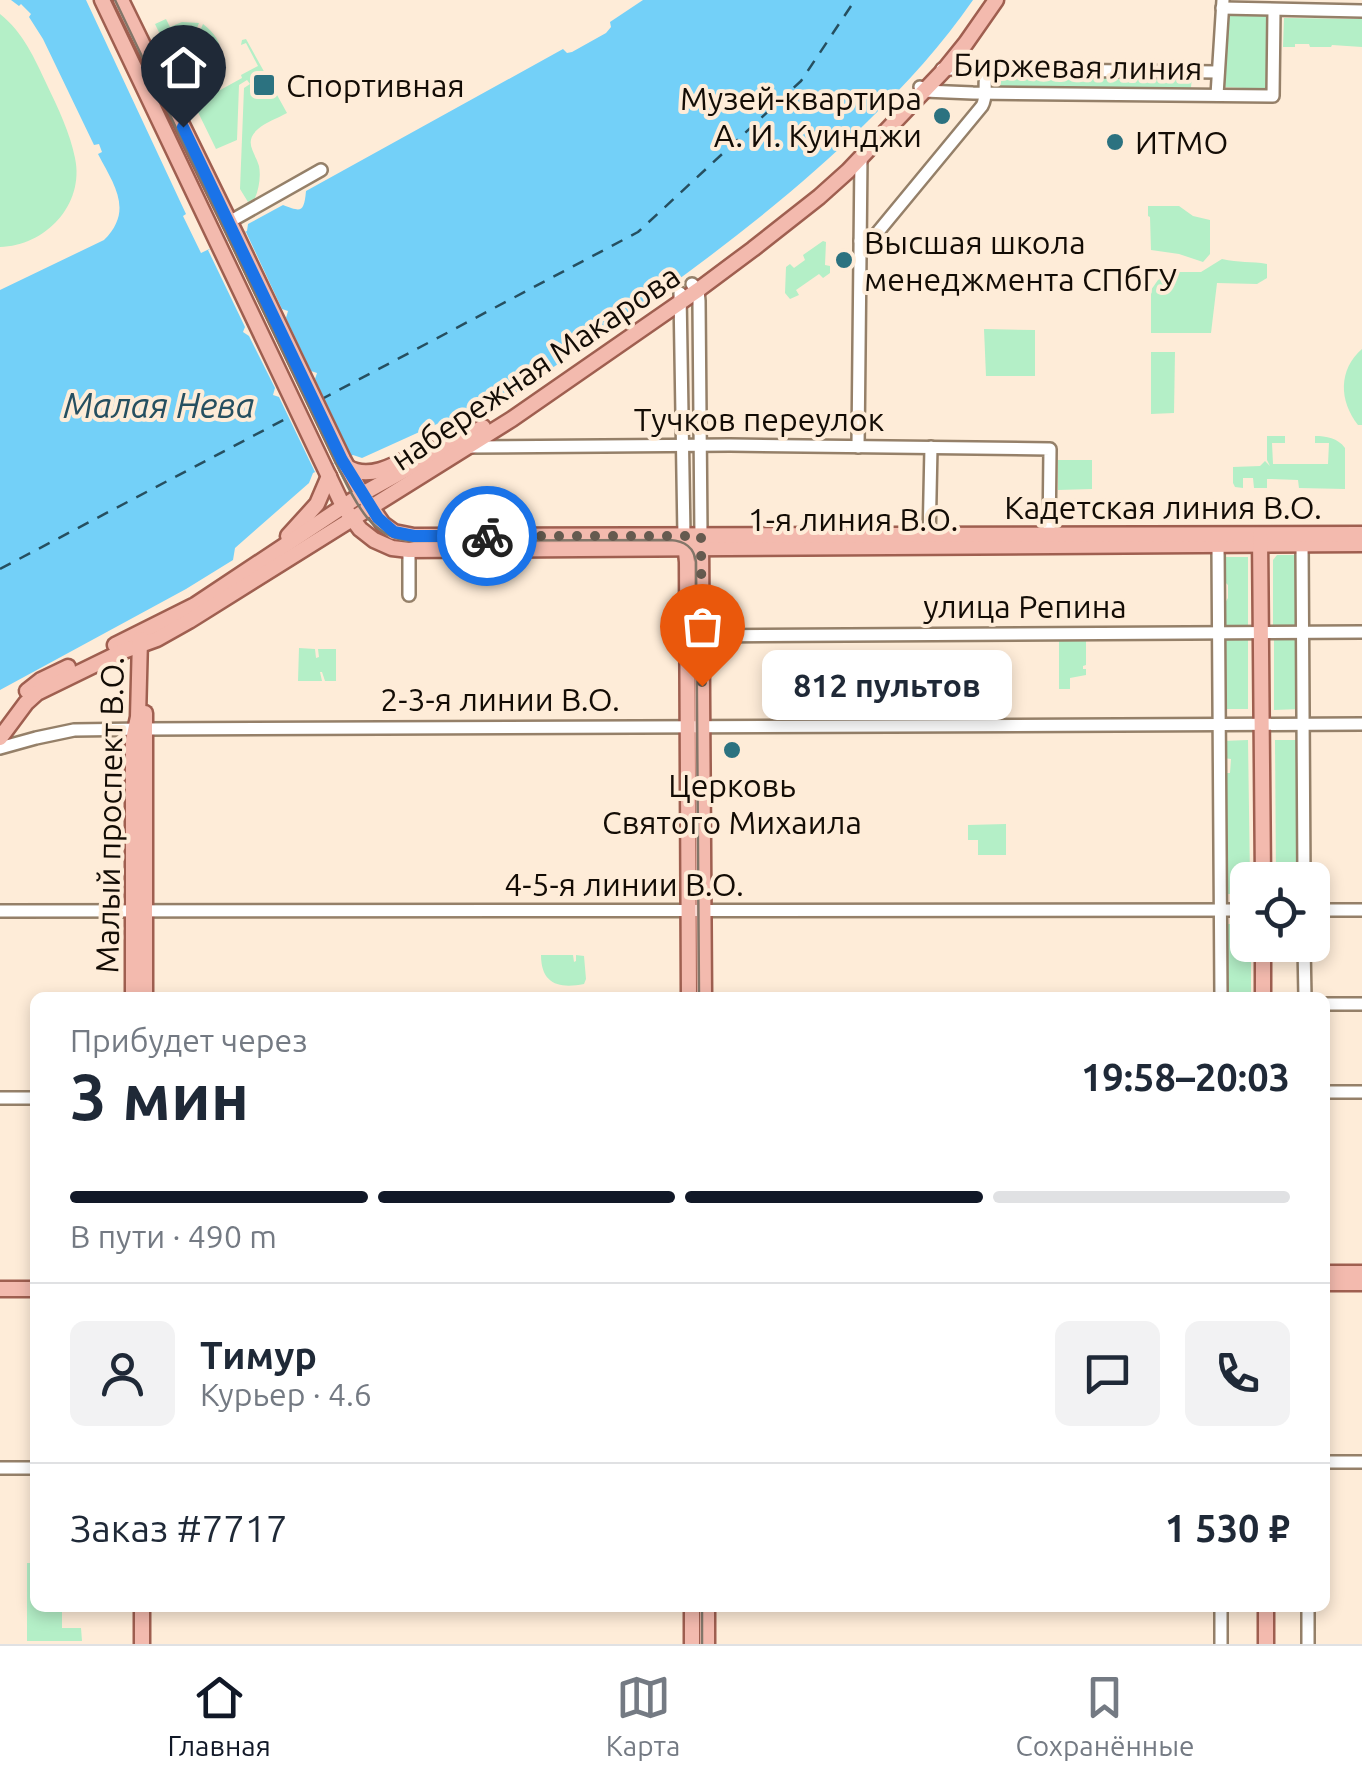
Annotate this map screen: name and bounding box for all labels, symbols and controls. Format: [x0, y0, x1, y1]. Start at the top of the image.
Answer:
pin [141, 25, 226, 128]
icon: home [156, 40, 211, 95]
street label: Биржевая линия [953, 46, 1203, 86]
place label: Спортивная [286, 67, 465, 103]
marker: Спортивная [251, 72, 277, 98]
place label: Музей-квартира А. И. Куинджи [680, 80, 922, 153]
marker: Музей-квартира А. И. Куинджи [931, 105, 953, 127]
place label: ИТМО [1135, 124, 1228, 160]
marker: ИТМО [1104, 131, 1126, 153]
place label: Высшая школа менеджмента СПбГУ [864, 224, 1177, 297]
marker: Высшая школа менеджмента СПбГУ [833, 249, 855, 271]
street label: набережная Макарова [384, 257, 686, 477]
water label: Малая Нева [63, 385, 255, 425]
street label: Тучков переулок [634, 401, 884, 437]
courier [437, 486, 537, 586]
street label: Кадетская линия В.О. [1004, 489, 1322, 525]
street label: 1-я линия В.О. [748, 501, 958, 537]
icon: bike [460, 509, 515, 564]
pin [660, 584, 745, 687]
street label: улица Репина [923, 588, 1127, 624]
icon: bag [675, 599, 730, 654]
callout: 812 пультов [762, 651, 1012, 721]
street label: Малый проспект В.О. [88, 656, 130, 974]
text: 812 пультов [793, 667, 981, 703]
street label: 2-3-я линии В.О. [380, 681, 620, 717]
marker: Церковь Святого Михаила [721, 739, 743, 761]
place label: Церковь Святого Михаила [602, 767, 862, 840]
map controls [1230, 862, 1330, 962]
button: locate [1230, 862, 1330, 962]
street label: 4-5-я линии В.О. [504, 866, 744, 902]
text: Прибудет через [70, 1022, 308, 1058]
text: 19:58–20:03 [1081, 1056, 1290, 1098]
text: 3 мин [70, 1059, 249, 1132]
text: В пути · 490 m [70, 1218, 277, 1254]
button: person [70, 1321, 175, 1426]
button: chat [1055, 1321, 1160, 1426]
button: phone [1185, 1321, 1290, 1426]
text: Тимур [200, 1334, 317, 1376]
text: Курьер · 4.6 [200, 1376, 372, 1412]
text: Заказ #7717 [70, 1507, 288, 1549]
text: 1 530 ₽ [1165, 1507, 1290, 1549]
tab: Главная [168, 1670, 271, 1761]
tab: Карта [606, 1670, 680, 1761]
tab: Сохранённые [1016, 1670, 1194, 1761]

